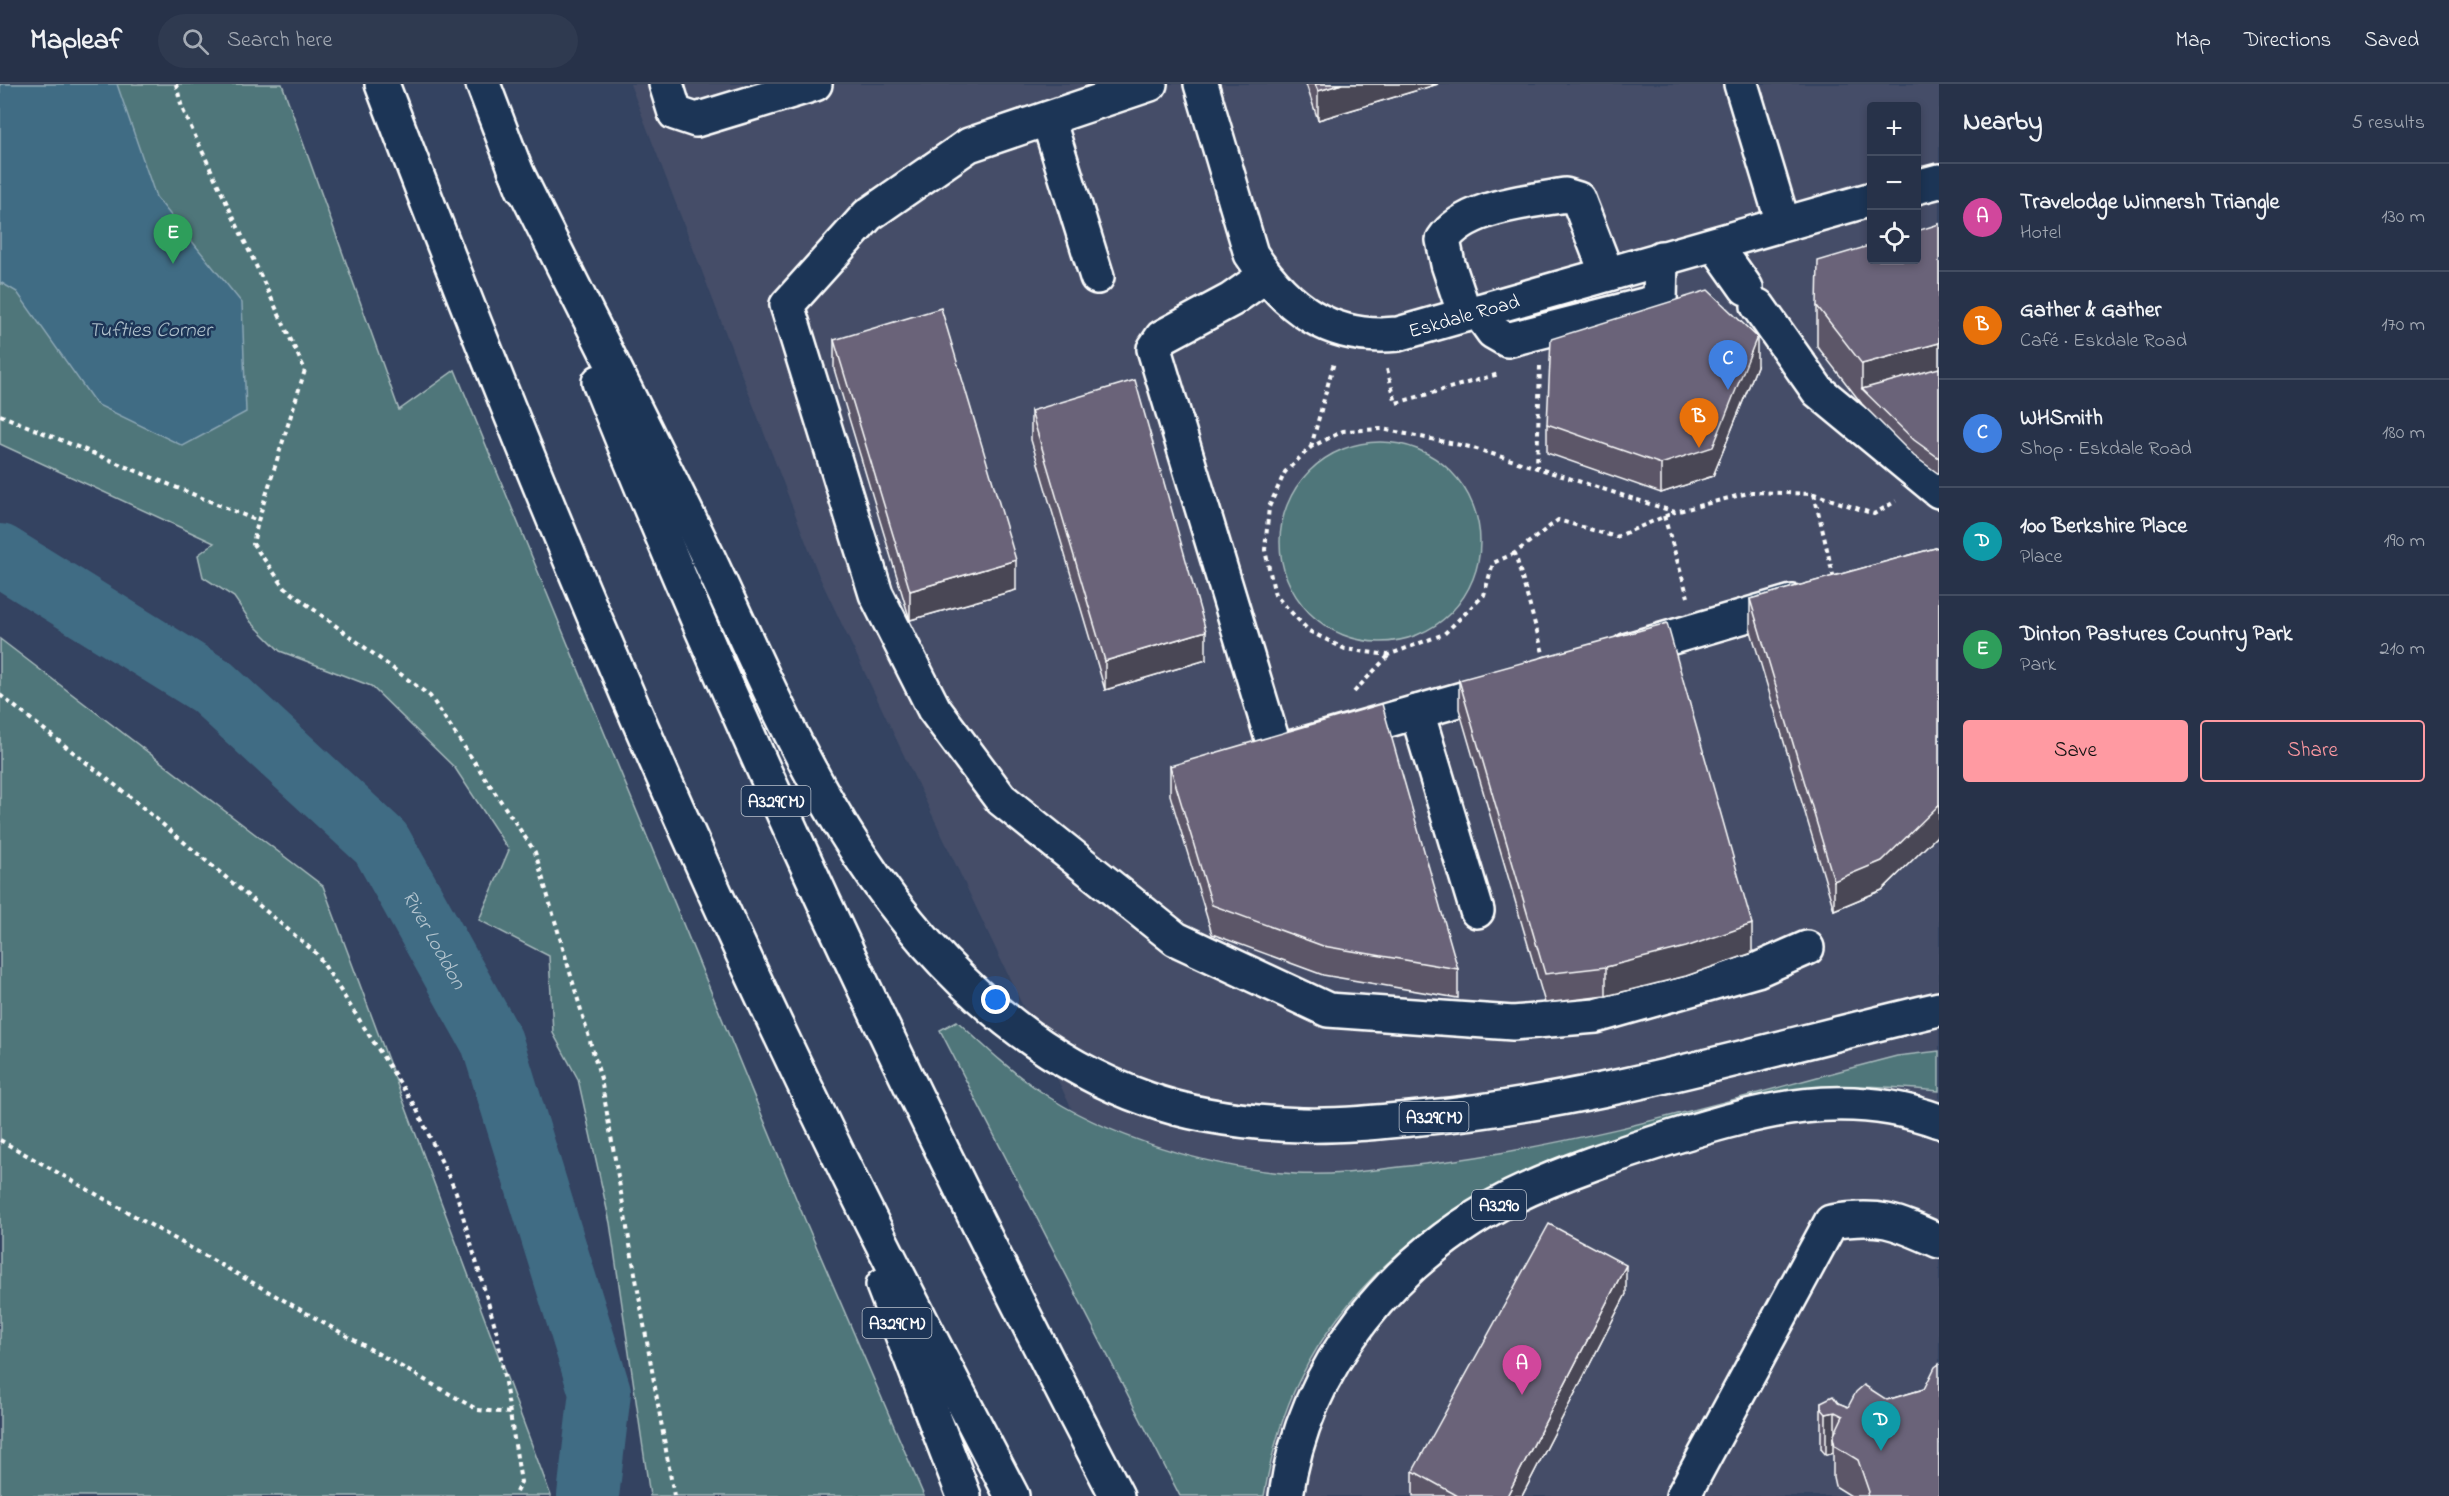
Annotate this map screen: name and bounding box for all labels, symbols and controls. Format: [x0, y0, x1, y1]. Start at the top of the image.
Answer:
search box [158, 14, 578, 68]
text: Mapleaf [30, 21, 122, 62]
icon: search [179, 25, 212, 58]
text: Search here [227, 25, 332, 57]
text: Map [2175, 26, 2211, 56]
text: Directions [2244, 26, 2331, 56]
text: Saved [2364, 26, 2419, 56]
map controls [1867, 102, 1921, 264]
button: + [1867, 102, 1921, 156]
text: Nearby [1963, 104, 2042, 142]
text: 5 results [2352, 109, 2425, 138]
button: − [1867, 156, 1921, 210]
text: Travelodge Winnersh Triangle [2020, 187, 2279, 219]
text: A [1976, 203, 1989, 232]
text: 130 m [2381, 203, 2425, 232]
button: locate [1867, 210, 1921, 264]
pin: E [154, 214, 192, 264]
text: Hotel [2020, 219, 2061, 248]
street label: Eskdale Road [1406, 288, 1523, 347]
text: Gather & Gather [2020, 295, 2161, 327]
text: B [1976, 311, 1989, 340]
text: 170 m [2381, 311, 2425, 340]
water label: Tufties Corner [88, 316, 214, 346]
text: Café · Eskdale Road [2020, 327, 2187, 356]
pin: C [1708, 340, 1748, 390]
pin: B [1680, 398, 1718, 448]
text: WHSmith [2020, 403, 2103, 435]
text: C [1977, 419, 1988, 448]
text: 180 m [2382, 419, 2425, 448]
text: Shop · Eskdale Road [2020, 435, 2192, 464]
text: 100 Berkshire Place [2020, 511, 2187, 543]
text: D [1975, 527, 1990, 556]
text: 190 m [2383, 527, 2425, 556]
text: Place [2020, 543, 2062, 572]
text: Dinton Pastures Country Park [2020, 619, 2293, 651]
text: E [1976, 635, 1989, 664]
text: 210 m [2380, 635, 2425, 664]
text: Park [2020, 651, 2056, 680]
button: Save [1963, 720, 2188, 782]
button: Share [2200, 720, 2425, 782]
road number: A329(M) [742, 786, 810, 816]
water label: River Loddon [393, 885, 473, 996]
your location [981, 985, 1010, 1014]
road number: A329(M) [1400, 1102, 1468, 1132]
road number: A3290 [1472, 1190, 1526, 1220]
road number: A329(M) [862, 1308, 932, 1338]
pin: A [1502, 1346, 1541, 1395]
pin: D [1862, 1402, 1900, 1451]

